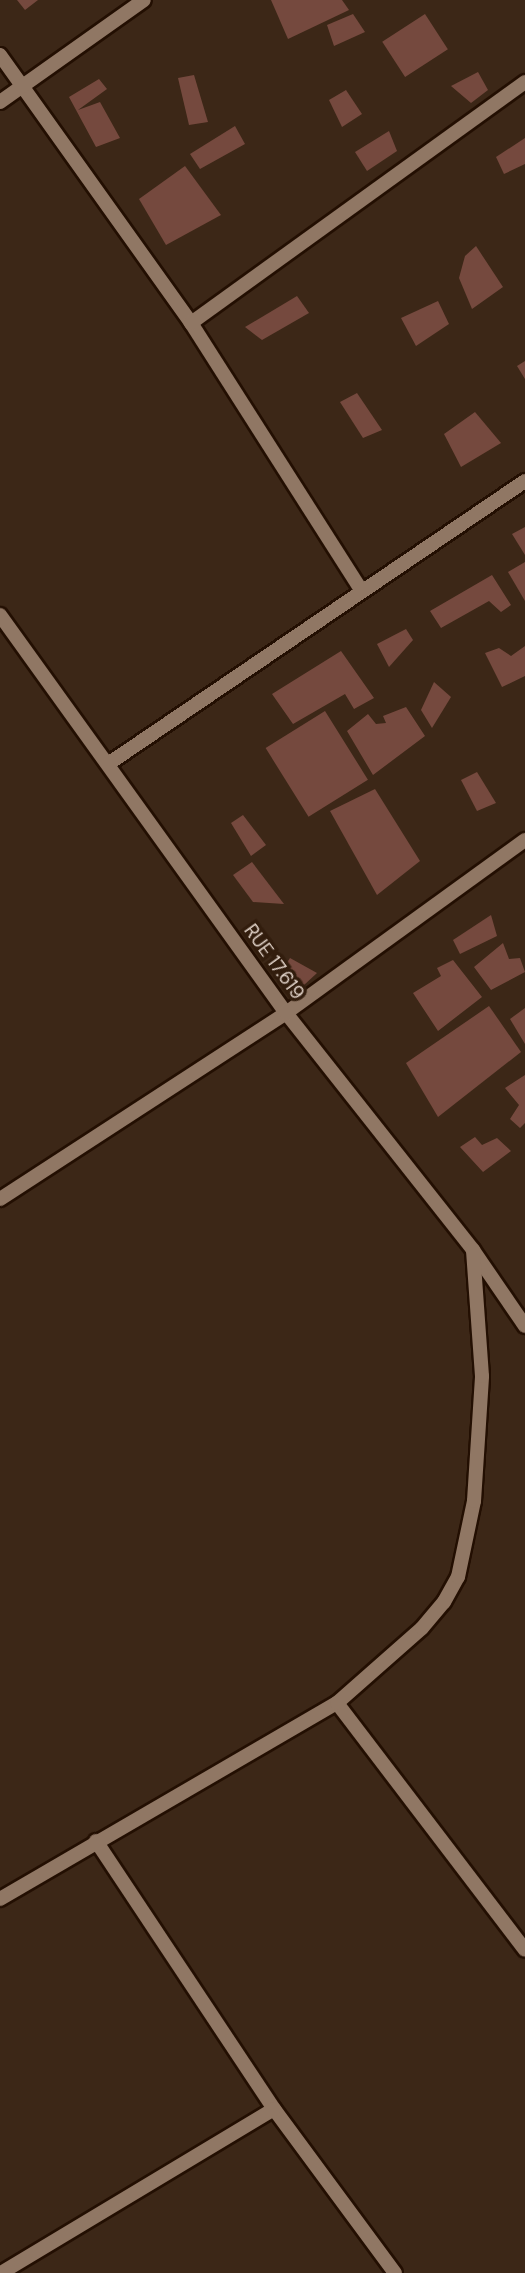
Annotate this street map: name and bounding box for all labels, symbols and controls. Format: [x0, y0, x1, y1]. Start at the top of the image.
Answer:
street label: RUE 17.619 [239, 920, 309, 1004]

